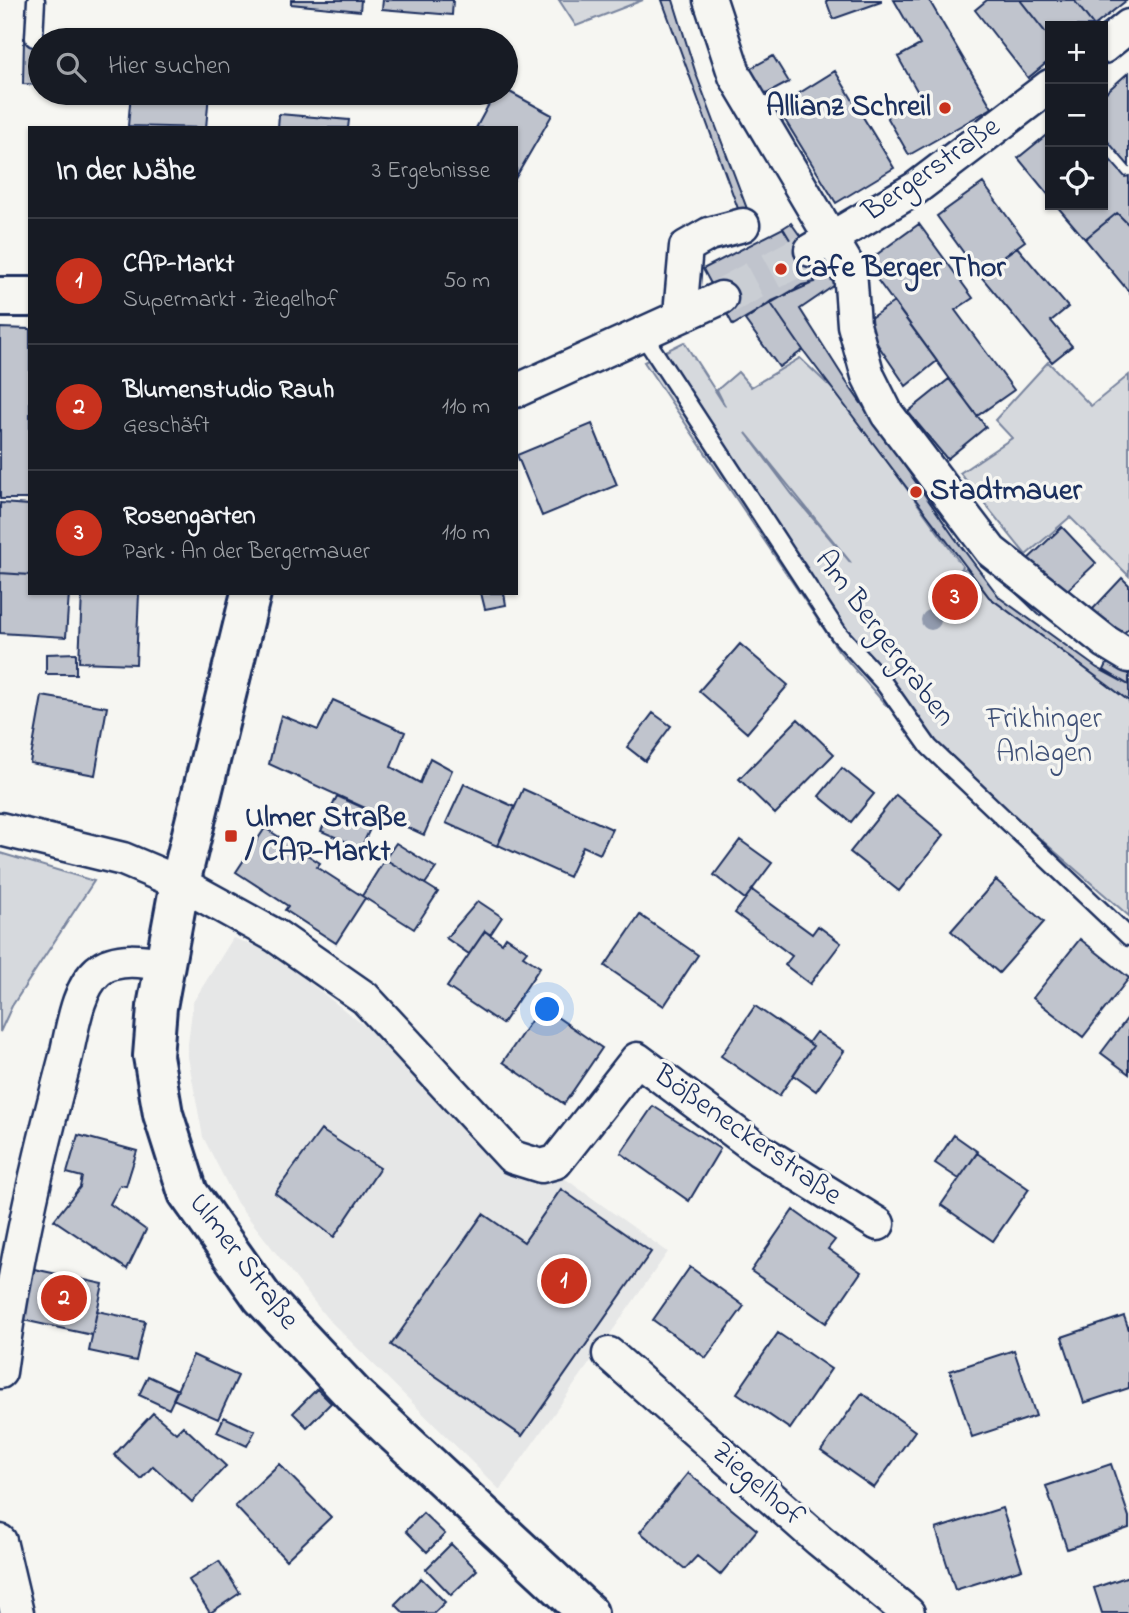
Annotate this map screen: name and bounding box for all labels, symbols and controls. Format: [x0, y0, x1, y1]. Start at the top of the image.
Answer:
map controls [1045, 21, 1108, 210]
button: + [1045, 21, 1108, 84]
search box [28, 28, 518, 105]
icon: search [52, 48, 90, 86]
text: Hier suchen [108, 48, 230, 86]
button: − [1045, 84, 1108, 147]
place label: Allianz Schreil [766, 86, 931, 130]
marker: Allianz Schreil [937, 100, 953, 116]
street label: Bergerstraße [853, 106, 1010, 234]
button: locate [1045, 147, 1108, 210]
text: In der Nähe [56, 150, 196, 194]
text: 3 Ergebnisse [372, 155, 490, 188]
text: CAP-Markt [123, 246, 235, 284]
place label: Cafe Berger Thor [795, 247, 1006, 292]
marker: Cafe Berger Thor [773, 261, 789, 277]
text: 1 [75, 265, 83, 298]
text: 50 m [443, 265, 490, 298]
text: Supermarkt · Ziegelhof [123, 284, 338, 317]
text: Blumenstudio Rauh [123, 372, 334, 410]
text: 2 [73, 391, 85, 424]
text: 110 m [442, 391, 490, 424]
text: Geschäft [123, 410, 210, 443]
place label: Stadtmauer [930, 470, 1082, 514]
marker: Stadtmauer [908, 484, 924, 500]
text: Rosengarten [123, 498, 256, 536]
text: 3 [74, 517, 84, 550]
text: 110 m [442, 517, 490, 550]
text: Park · An der Bergermauer [123, 536, 370, 569]
street label: Am Bergergraben [803, 541, 965, 737]
pin: 3 [932, 571, 978, 623]
park label: Frikhinger Anlagen [985, 698, 1102, 776]
place label: Ulmer Straße / CAP-Markt [244, 797, 408, 875]
marker: Ulmer Straße / CAP-Markt [223, 828, 239, 844]
your location [530, 992, 564, 1026]
street label: Bößeneckerstraße [643, 1054, 851, 1218]
street label: Ulmer Straße [177, 1184, 309, 1340]
pin: 1 [541, 1255, 587, 1307]
pin: 2 [41, 1272, 87, 1324]
street label: Ziegelhof [700, 1432, 814, 1538]

